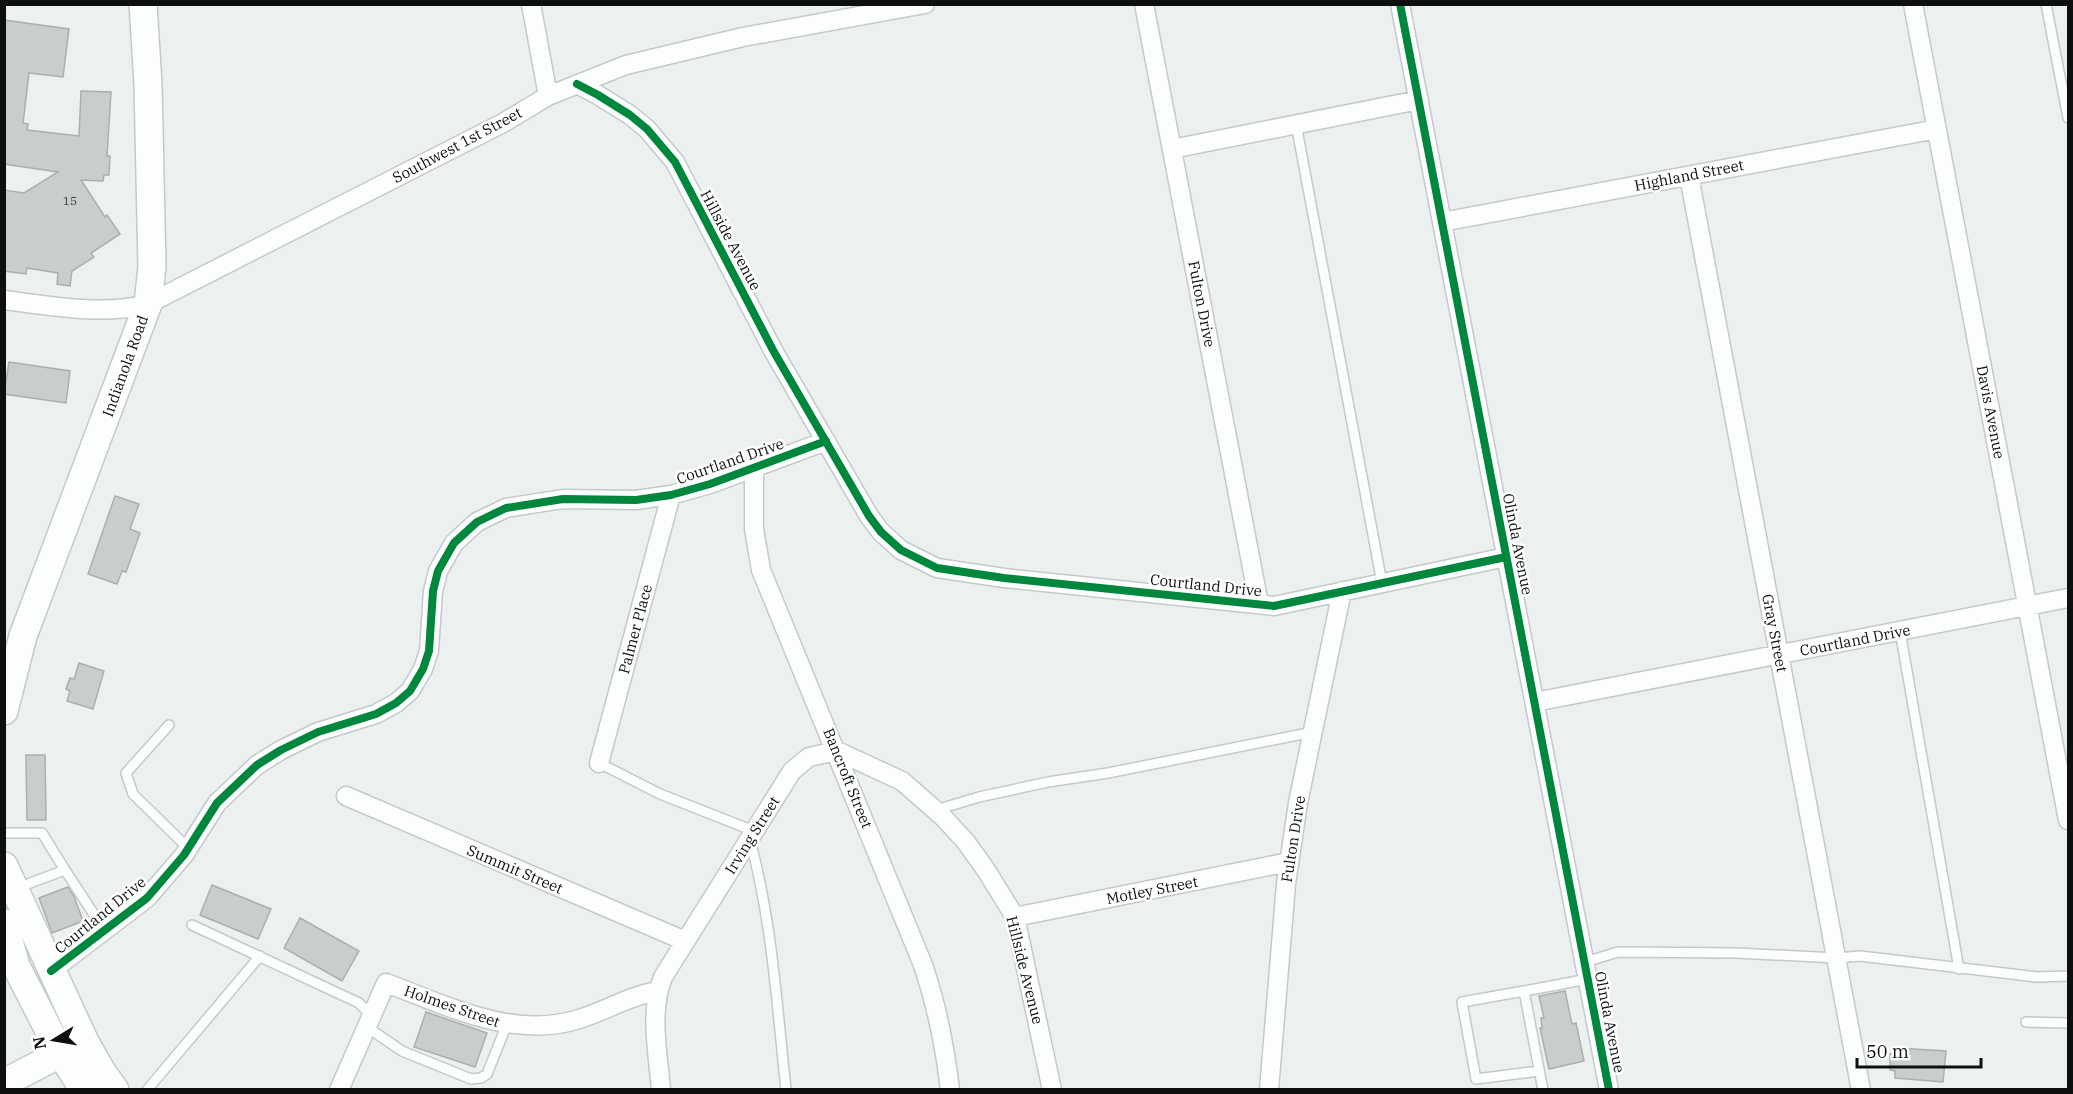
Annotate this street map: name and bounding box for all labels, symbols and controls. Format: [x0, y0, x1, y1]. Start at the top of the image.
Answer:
street label: Southwest 1st Street [389, 103, 525, 187]
street label: Highland Street [1633, 155, 1745, 195]
street label: Hillside Avenue [697, 187, 765, 293]
house number: 15 [63, 193, 77, 208]
street label: Fulton Drive [1184, 259, 1220, 349]
street label: Indianola Road [98, 313, 152, 419]
street label: Davis Avenue [1973, 364, 2009, 460]
street label: Courtland Drive [674, 434, 786, 488]
street label: Olinda Avenue [1499, 492, 1537, 596]
street label: Courtland Drive [1149, 570, 1263, 600]
street label: Palmer Place [614, 582, 656, 676]
street label: Gray Street [1758, 592, 1792, 674]
street label: Courtland Drive [1798, 620, 1912, 660]
street label: Bancroft Street [819, 725, 877, 831]
street label: Irving Street [721, 792, 783, 878]
street label: Fulton Drive [1277, 794, 1309, 884]
street label: Summit Street [464, 840, 566, 898]
street label: Courtland Drive [50, 872, 150, 958]
street label: Motley Street [1105, 872, 1199, 908]
street label: Hillside Avenue [1002, 914, 1048, 1026]
street label: Olinda Avenue [1591, 970, 1629, 1074]
street label: Holmes Street [402, 981, 502, 1031]
north arrow [24, 1010, 84, 1070]
scale bar [1857, 1031, 1982, 1069]
text: N [28, 1035, 50, 1051]
text: 50 m [1866, 1040, 1909, 1063]

